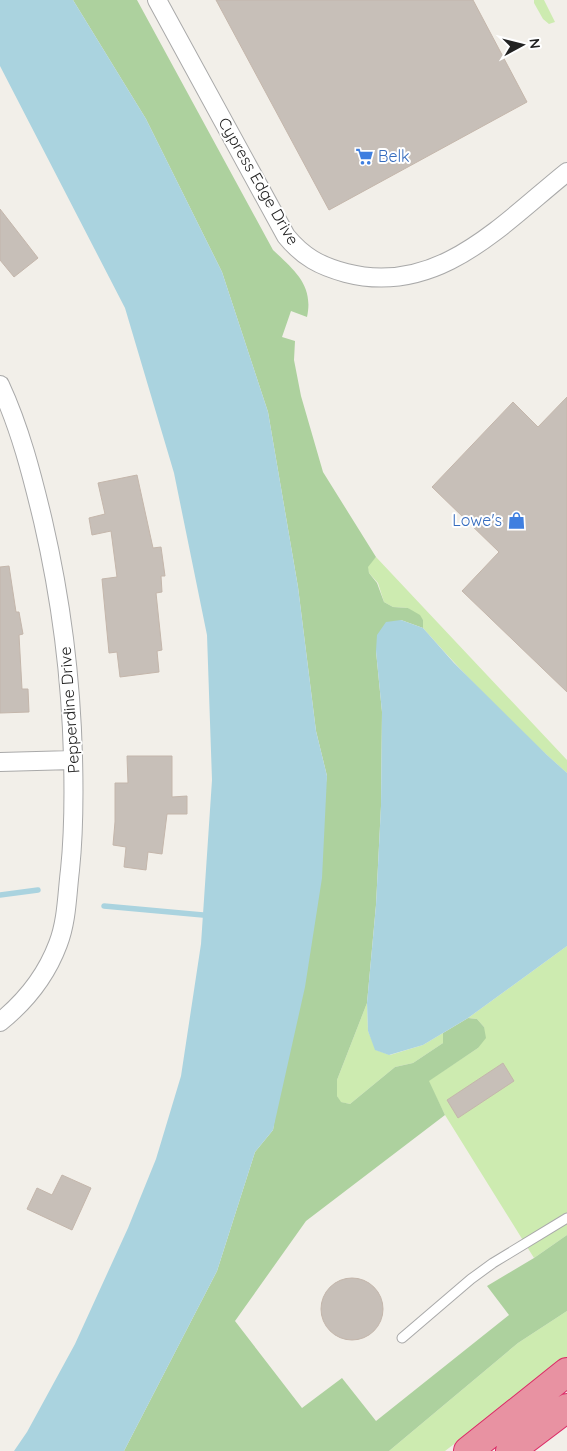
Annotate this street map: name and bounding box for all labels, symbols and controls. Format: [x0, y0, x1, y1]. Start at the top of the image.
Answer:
north arrow [497, 20, 547, 70]
text: N [525, 37, 544, 50]
street label: Cypress Edge Drive [214, 114, 304, 248]
supermarket icon: Belk [354, 146, 374, 166]
place label: Belk [378, 146, 410, 166]
place label: Lowe's [452, 510, 502, 530]
shop icon: Lowe's [506, 510, 526, 530]
street label: Pepperdine Drive [55, 646, 83, 774]

